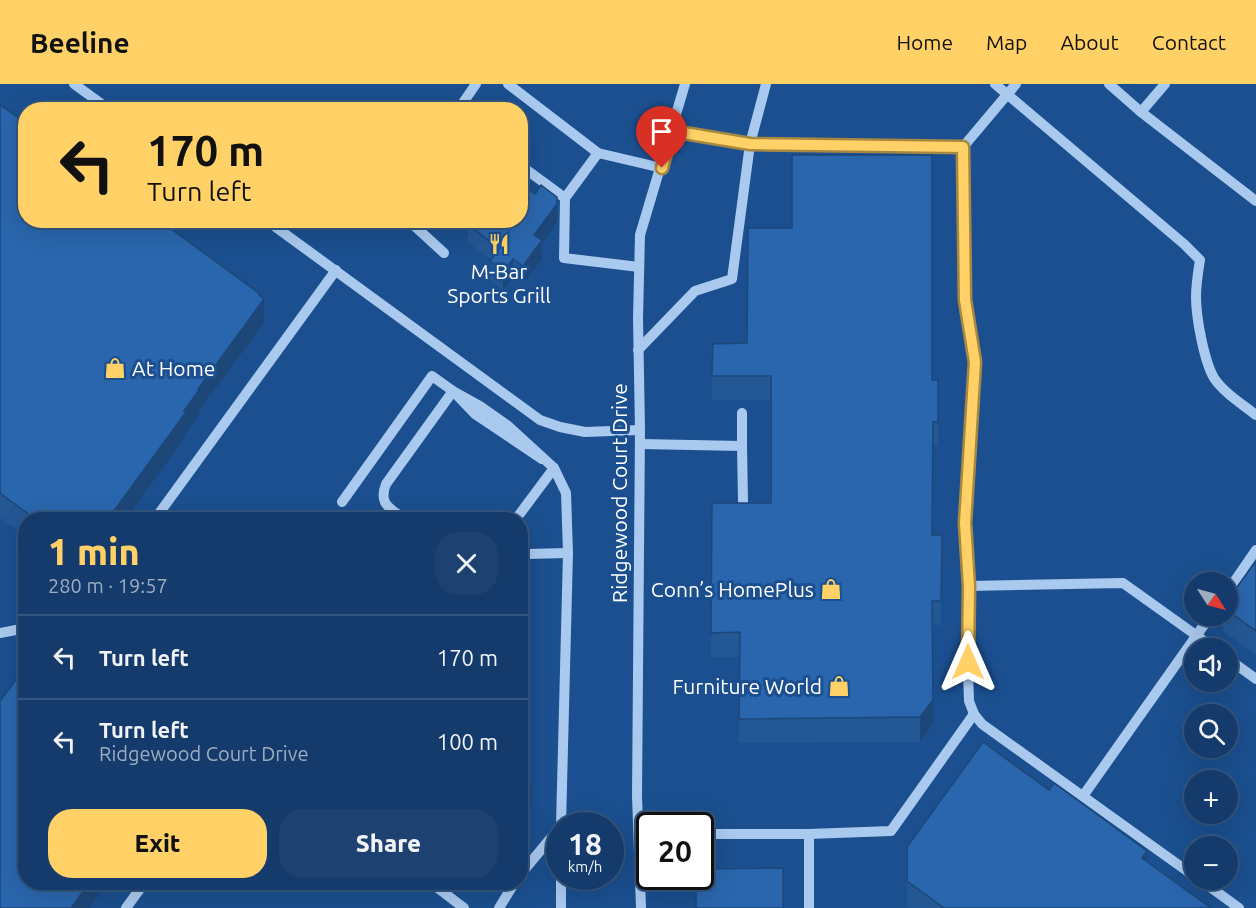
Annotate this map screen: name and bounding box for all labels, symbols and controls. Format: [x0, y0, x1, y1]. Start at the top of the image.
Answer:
text: Beeline [30, 27, 130, 58]
text: Home [896, 30, 953, 54]
text: Map [986, 30, 1027, 54]
text: About [1060, 30, 1119, 54]
text: Contact [1152, 30, 1226, 54]
pin [636, 106, 687, 168]
icon: arrive [645, 115, 678, 148]
icon: left [48, 126, 126, 204]
text: 170 m [147, 127, 264, 174]
text: Turn left [147, 176, 251, 206]
restaurant icon: M-Bar Sports Grill [487, 232, 511, 256]
place label: M-Bar Sports Grill [447, 259, 551, 307]
shop icon: At Home [103, 356, 127, 380]
place label: At Home [132, 356, 215, 380]
street label: Ridgewood Court Drive [607, 383, 631, 603]
text: 1 min [48, 531, 140, 572]
button: close [435, 532, 498, 595]
north arrow [1184, 572, 1238, 626]
map controls [1184, 572, 1238, 890]
text: 280 m · 19:57 [48, 574, 168, 597]
place label: Conn’s HomePlus [651, 577, 814, 601]
shop icon: Conn’s HomePlus [819, 577, 843, 601]
position arrow [936, 630, 1000, 694]
button: sound [1184, 638, 1238, 692]
icon: left [48, 641, 81, 674]
text: Turn left [99, 645, 189, 670]
text: 170 m [437, 645, 498, 670]
place label: Furniture World [673, 674, 822, 698]
shop icon: Furniture World [827, 674, 851, 698]
button: search [1184, 704, 1238, 758]
text: Turn left [99, 717, 189, 742]
icon: left [48, 725, 81, 758]
text: 100 m [437, 729, 498, 754]
text: Ridgewood Court Drive [99, 742, 308, 765]
button: + [1184, 770, 1238, 824]
button: Exit [48, 809, 267, 878]
button: Share [279, 809, 498, 878]
speed limit sign: 20 [636, 812, 714, 890]
text: 18 [568, 827, 602, 861]
button: − [1184, 836, 1238, 890]
text: km/h [568, 858, 602, 875]

